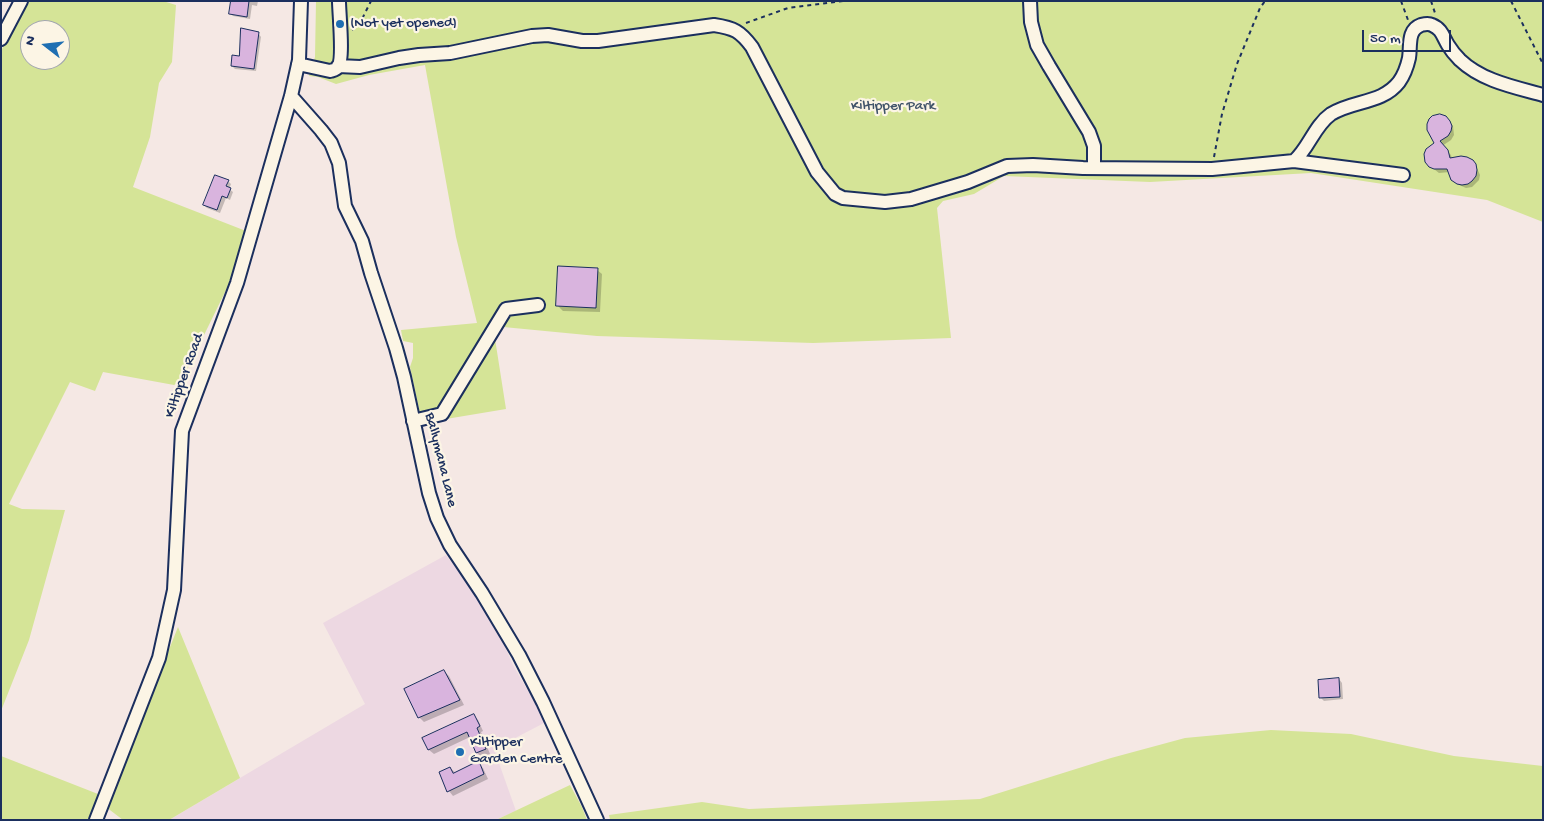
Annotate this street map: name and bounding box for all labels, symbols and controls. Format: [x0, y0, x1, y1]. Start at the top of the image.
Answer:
place label: (Not yet opened) [350, 15, 457, 33]
marker: (Not yet opened) [334, 18, 346, 30]
north arrow [20, 20, 70, 70]
scale bar [1364, 20, 1453, 52]
text: 50 m [1370, 30, 1401, 48]
text: N [22, 34, 40, 48]
park label: Kiltipper Park [851, 98, 935, 116]
street label: Kiltipper Road [161, 331, 209, 421]
street label: Ballymana Lane [420, 411, 460, 509]
place label: Kiltipper Garden Centre [470, 734, 562, 769]
marker: Kiltipper Garden Centre [454, 746, 466, 758]

